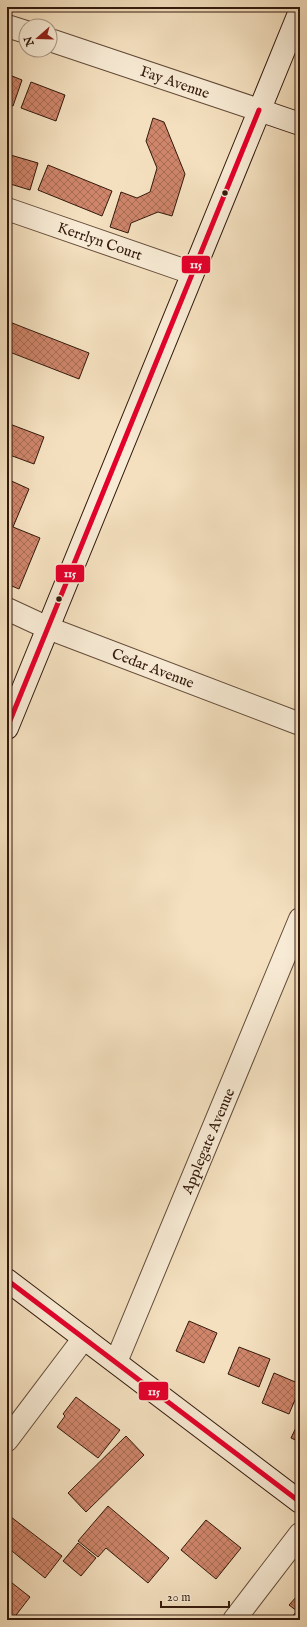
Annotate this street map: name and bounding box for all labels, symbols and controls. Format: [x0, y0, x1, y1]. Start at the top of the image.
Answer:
north arrow [18, 18, 58, 58]
text: N [21, 34, 38, 49]
street label: Fay Avenue [138, 62, 212, 103]
unlabelled marker [220, 188, 230, 198]
street label: Kerrlyn Court [55, 218, 145, 265]
line badge: 115 [181, 255, 211, 274]
text: 115 [190, 258, 202, 272]
line badge: 115 [55, 564, 85, 583]
text: 115 [64, 567, 76, 581]
unlabelled marker [54, 594, 64, 604]
street label: Cedar Avenue [109, 644, 197, 693]
street label: Applegate Avenue [177, 1085, 239, 1198]
line badge: 115 [138, 1381, 169, 1401]
text: 115 [148, 1385, 160, 1399]
scale bar [161, 1583, 229, 1609]
text: 20 m [167, 1590, 190, 1605]

